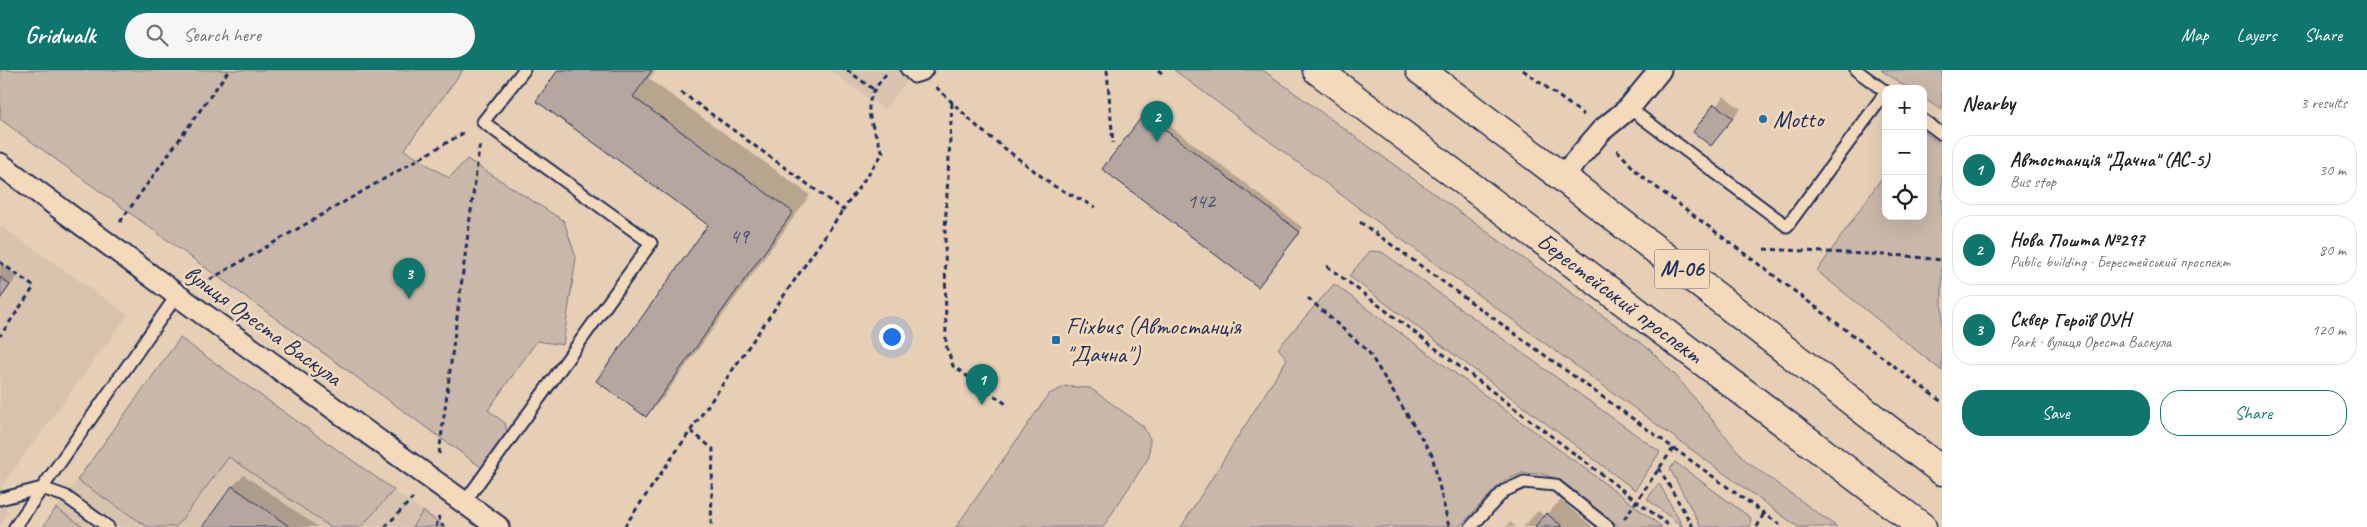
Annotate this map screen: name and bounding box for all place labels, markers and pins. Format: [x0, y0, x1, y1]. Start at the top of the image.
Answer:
pin: 2 [1141, 101, 1173, 142]
place label: Motto [1773, 104, 1826, 134]
marker: Motto [1757, 113, 1769, 125]
pin: 3 [393, 258, 425, 299]
place label: Flixbus (Автостанція "Дачна") [1066, 311, 1242, 369]
marker: Flixbus (Автостанція "Дачна") [1050, 334, 1062, 346]
pin: 1 [966, 364, 998, 405]

